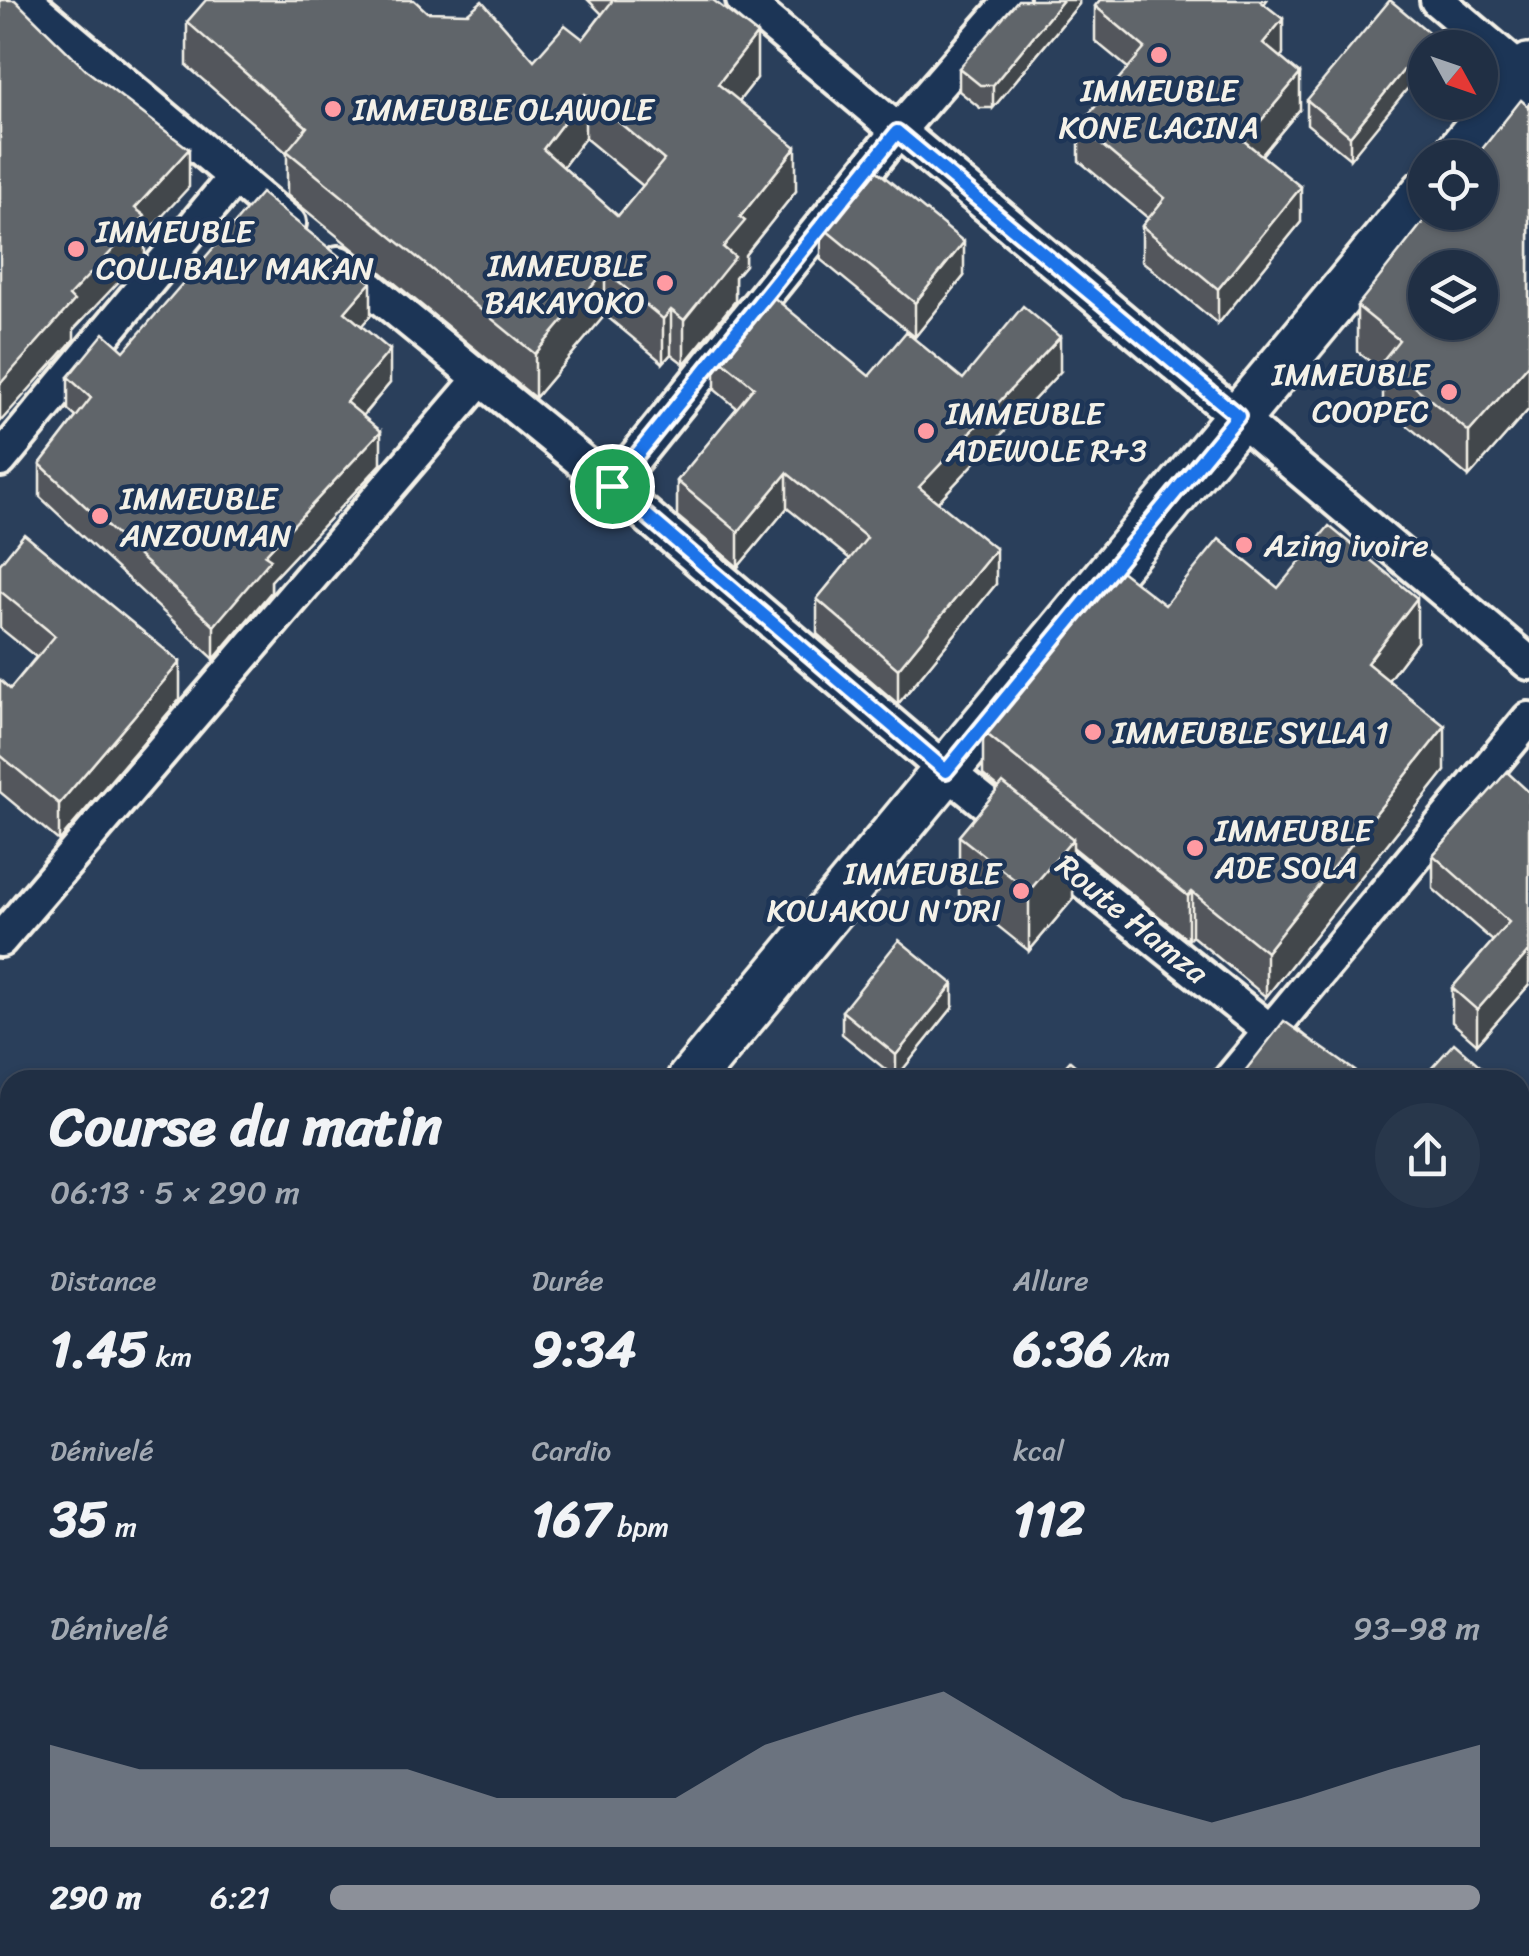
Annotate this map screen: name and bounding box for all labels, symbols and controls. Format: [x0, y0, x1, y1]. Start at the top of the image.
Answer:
north arrow [1408, 30, 1498, 120]
map controls [1408, 30, 1498, 340]
marker: IMMEUBLE KONE LACINA [1148, 44, 1170, 66]
place label: IMMEUBLE KONE LACINA [1059, 62, 1259, 156]
place label: IMMEUBLE OLAWOLE [352, 81, 656, 138]
marker: IMMEUBLE OLAWOLE [322, 98, 344, 120]
button: locate [1408, 140, 1498, 230]
place label: IMMEUBLE COULIBALY MAKAN [95, 203, 375, 297]
place label: IMMEUBLE BAKAYOKO [485, 237, 647, 331]
marker: IMMEUBLE COULIBALY MAKAN [65, 238, 87, 260]
button: layers [1408, 250, 1498, 340]
marker: IMMEUBLE BAKAYOKO [654, 272, 676, 294]
place label: IMMEUBLE COOPEC [1271, 346, 1431, 440]
marker: IMMEUBLE COOPEC [1438, 381, 1460, 403]
place label: IMMEUBLE ADEWOLE R+3 [945, 385, 1147, 479]
marker: IMMEUBLE ADEWOLE R+3 [915, 420, 937, 442]
pin [570, 444, 655, 529]
icon: arrive [585, 459, 640, 514]
place label: IMMEUBLE ANZOUMAN [119, 470, 292, 564]
marker: IMMEUBLE ANZOUMAN [89, 505, 111, 527]
place label: Azing ivoire [1263, 517, 1429, 574]
marker: Azing ivoire [1233, 534, 1255, 556]
place label: IMMEUBLE SYLLA 1 [1112, 704, 1389, 761]
marker: IMMEUBLE SYLLA 1 [1082, 721, 1104, 743]
place label: IMMEUBLE ADE SOLA [1214, 802, 1374, 896]
marker: IMMEUBLE ADE SOLA [1184, 837, 1206, 859]
street label: Route Hamza [1042, 839, 1223, 1000]
place label: IMMEUBLE KOUAKOU N'DRI [767, 845, 1003, 939]
marker: IMMEUBLE KOUAKOU N'DRI [1010, 880, 1032, 902]
text: Course du matin [50, 1078, 442, 1175]
button: share [1375, 1103, 1480, 1208]
text: 06:13 · 5 × 290 m [50, 1164, 300, 1221]
text: Distance [50, 1256, 156, 1305]
text: Durée [532, 1256, 604, 1305]
text: Allure [1013, 1256, 1089, 1305]
text: 1.45 [50, 1305, 148, 1394]
text: 9:34 [532, 1305, 636, 1394]
text: 6:36 [1013, 1305, 1113, 1394]
text: km [148, 1332, 192, 1381]
text: /km [1113, 1332, 1170, 1381]
text: Dénivelé [50, 1426, 154, 1475]
text: Cardio [532, 1426, 611, 1475]
text: kcal [1013, 1426, 1064, 1475]
text: 35 [50, 1475, 108, 1564]
text: 167 [532, 1475, 610, 1564]
text: 112 [1013, 1475, 1085, 1564]
text: m [108, 1502, 137, 1551]
text: bpm [610, 1502, 669, 1551]
text: Dénivelé [50, 1600, 169, 1657]
text: 93–98 m [1353, 1600, 1480, 1657]
text: 290 m [50, 1869, 141, 1926]
text: 6:21 [210, 1869, 270, 1926]

